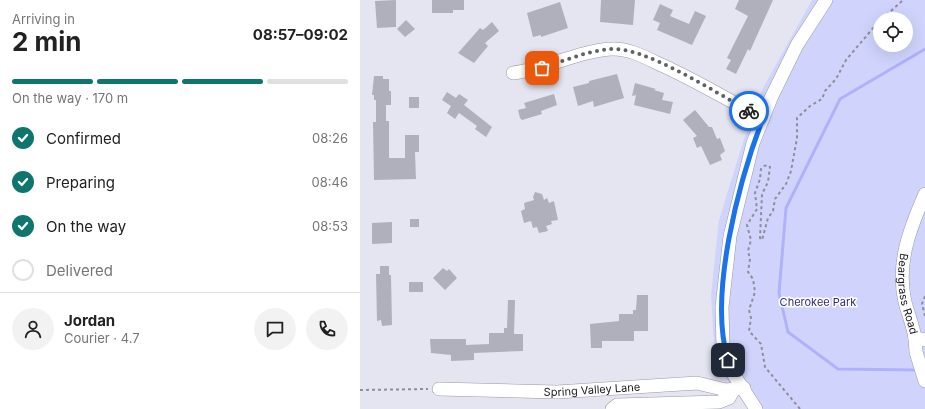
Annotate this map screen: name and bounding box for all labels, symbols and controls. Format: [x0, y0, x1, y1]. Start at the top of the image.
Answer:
text: Arriving in [12, 11, 75, 27]
map controls [873, 12, 913, 52]
button: locate [873, 12, 913, 52]
text: 08:57–09:02 [253, 25, 348, 44]
text: 2 min [12, 26, 82, 57]
pin [525, 51, 559, 85]
icon: bag [531, 57, 553, 79]
text: On the way · 170 m [12, 90, 128, 106]
courier [729, 91, 769, 131]
icon: bike [738, 100, 760, 122]
icon: check [12, 127, 34, 149]
text: Confirmed [46, 129, 121, 148]
text: 08:26 [312, 130, 348, 146]
icon: check [12, 171, 34, 193]
text: Preparing [46, 173, 115, 192]
text: 08:46 [312, 174, 348, 190]
icon: check [12, 215, 34, 237]
text: On the way [46, 217, 126, 236]
text: 08:53 [312, 218, 348, 234]
street label: Beargrass Road [895, 252, 921, 336]
text: Delivered [46, 261, 113, 280]
park label: Cherokee Park [780, 295, 856, 309]
button: person [12, 308, 54, 350]
button: chat [254, 308, 296, 350]
button: phone [306, 308, 348, 350]
text: Jordan [64, 311, 115, 330]
text: Courier · 4.7 [64, 330, 140, 346]
pin [711, 343, 745, 377]
icon: home [717, 349, 739, 371]
street label: Spring Valley Lane [544, 380, 641, 399]

